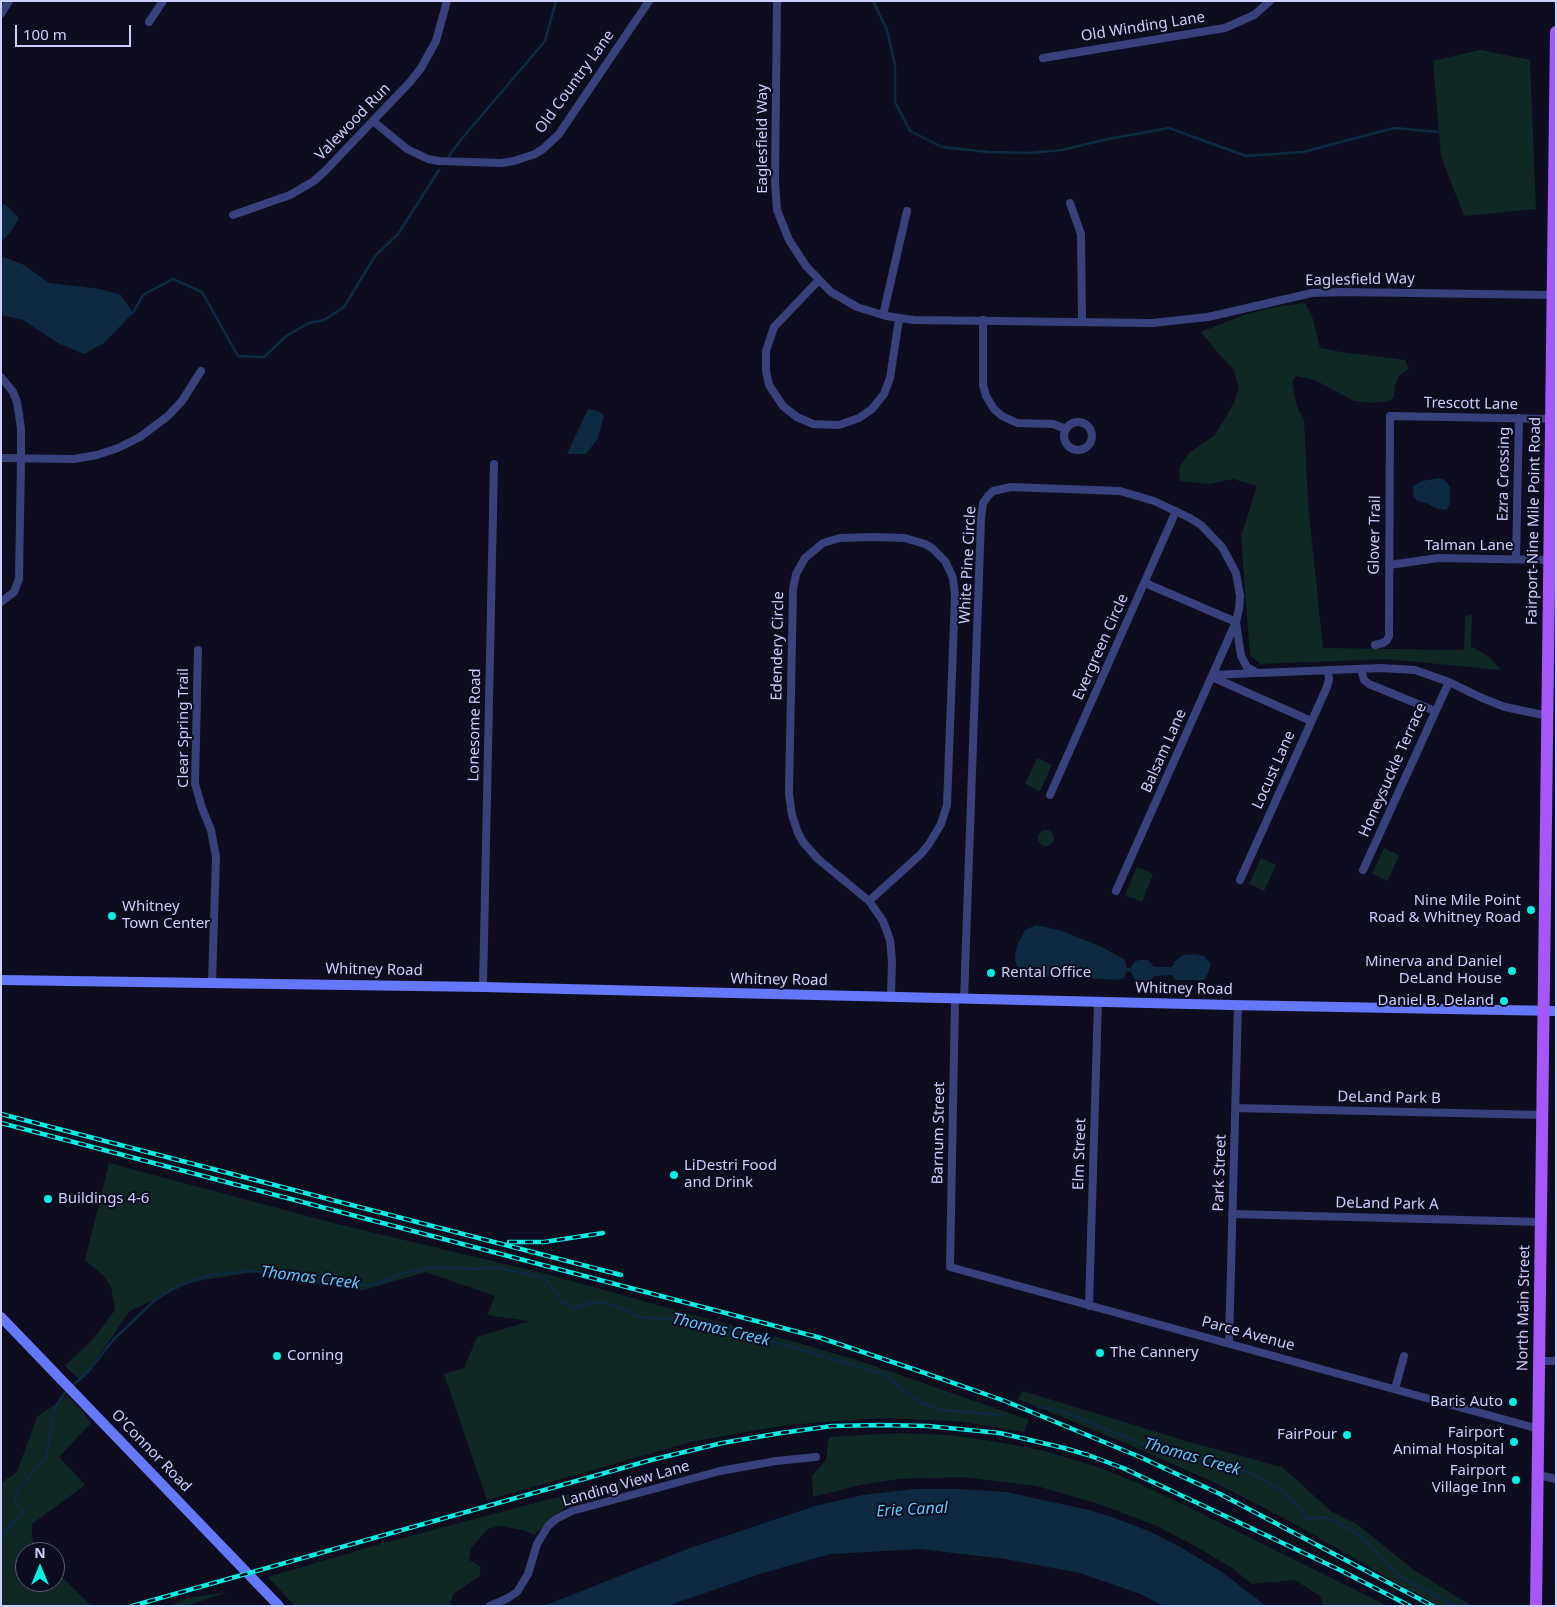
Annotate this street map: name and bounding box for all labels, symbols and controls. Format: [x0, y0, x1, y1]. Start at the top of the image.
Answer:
street label: Old Winding Lane [1080, 8, 1206, 46]
scale bar [18, 15, 134, 47]
text: 100 m [23, 24, 67, 44]
street label: Old Country Lane [532, 27, 618, 137]
street label: Valewood Run [312, 80, 394, 164]
street label: Eaglesfield Way [754, 84, 772, 194]
street label: Eaglesfield Way [1305, 270, 1415, 290]
street label: Trescott Lane [1424, 394, 1518, 414]
street label: Fairport-Nine Mile Point Road [1523, 417, 1545, 625]
street label: Ezra Crossing [1494, 426, 1514, 522]
street label: Glover Trail [1365, 495, 1385, 575]
street label: White Pine Circle [956, 506, 980, 624]
street label: Talman Lane [1424, 537, 1514, 555]
street label: Edendery Circle [768, 591, 788, 701]
street label: Evergreen Circle [1070, 591, 1132, 703]
street label: Clear Spring Trail [175, 668, 193, 788]
street label: Lonesome Road [465, 668, 485, 782]
street label: Honeysuckle Terrace [1355, 700, 1431, 840]
street label: Balsam Lane [1138, 706, 1190, 796]
street label: Locust Lane [1249, 728, 1299, 812]
place label: Nine Mile Point Road & Whitney Road [1369, 892, 1521, 927]
place label: Whitney Town Center [122, 898, 210, 933]
marker: Nine Mile Point Road & Whitney Road [1525, 904, 1537, 916]
marker: Whitney Town Center [106, 910, 118, 922]
place label: Minerva and Daniel DeLand House [1365, 953, 1502, 988]
street label: Whitney Road [325, 960, 423, 980]
place label: Rental Office [1001, 964, 1091, 982]
marker: Minerva and Daniel DeLand House [1506, 965, 1518, 977]
marker: Rental Office [985, 967, 997, 979]
street label: Whitney Road [730, 970, 828, 990]
street label: Whitney Road [1135, 979, 1233, 999]
place label: Daniel B. Deland [1378, 992, 1494, 1010]
marker: Daniel B. Deland [1498, 995, 1510, 1007]
street label: Barnum Street [929, 1081, 949, 1185]
street label: DeLand Park B [1337, 1088, 1441, 1108]
street label: Elm Street [1070, 1118, 1090, 1190]
street label: Park Street [1210, 1134, 1230, 1212]
place label: LiDestri Food and Drink [684, 1157, 777, 1192]
marker: LiDestri Food and Drink [668, 1169, 680, 1181]
place label: Buildings 4-6 [58, 1190, 149, 1208]
marker: Buildings 4-6 [42, 1193, 54, 1205]
street label: DeLand Park A [1335, 1194, 1439, 1214]
street label: North Main Street [1514, 1245, 1534, 1371]
water label: Thomas Creek [259, 1262, 361, 1294]
water label: Thomas Creek [670, 1309, 772, 1351]
street label: Parce Avenue [1199, 1313, 1297, 1355]
place label: The Cannery [1110, 1344, 1199, 1362]
place label: Corning [287, 1347, 343, 1365]
marker: The Cannery [1094, 1347, 1106, 1359]
marker: Corning [271, 1350, 283, 1362]
place label: Baris Auto [1430, 1393, 1503, 1411]
marker: Baris Auto [1507, 1396, 1519, 1408]
street label: O'Connor Road [107, 1406, 195, 1496]
place label: Fairport Animal Hospital [1393, 1424, 1504, 1459]
place label: FairPour [1277, 1426, 1337, 1444]
marker: FairPour [1341, 1429, 1353, 1441]
water label: Thomas Creek [1141, 1434, 1243, 1480]
marker: Fairport Animal Hospital [1508, 1436, 1520, 1448]
street label: Landing View Lane [560, 1457, 692, 1511]
place label: Fairport Village Inn [1432, 1462, 1506, 1497]
marker: Fairport Village Inn [1510, 1474, 1522, 1486]
water label: Erie Canal [876, 1499, 948, 1521]
north arrow [15, 1542, 65, 1592]
text: N [34, 1543, 46, 1562]

